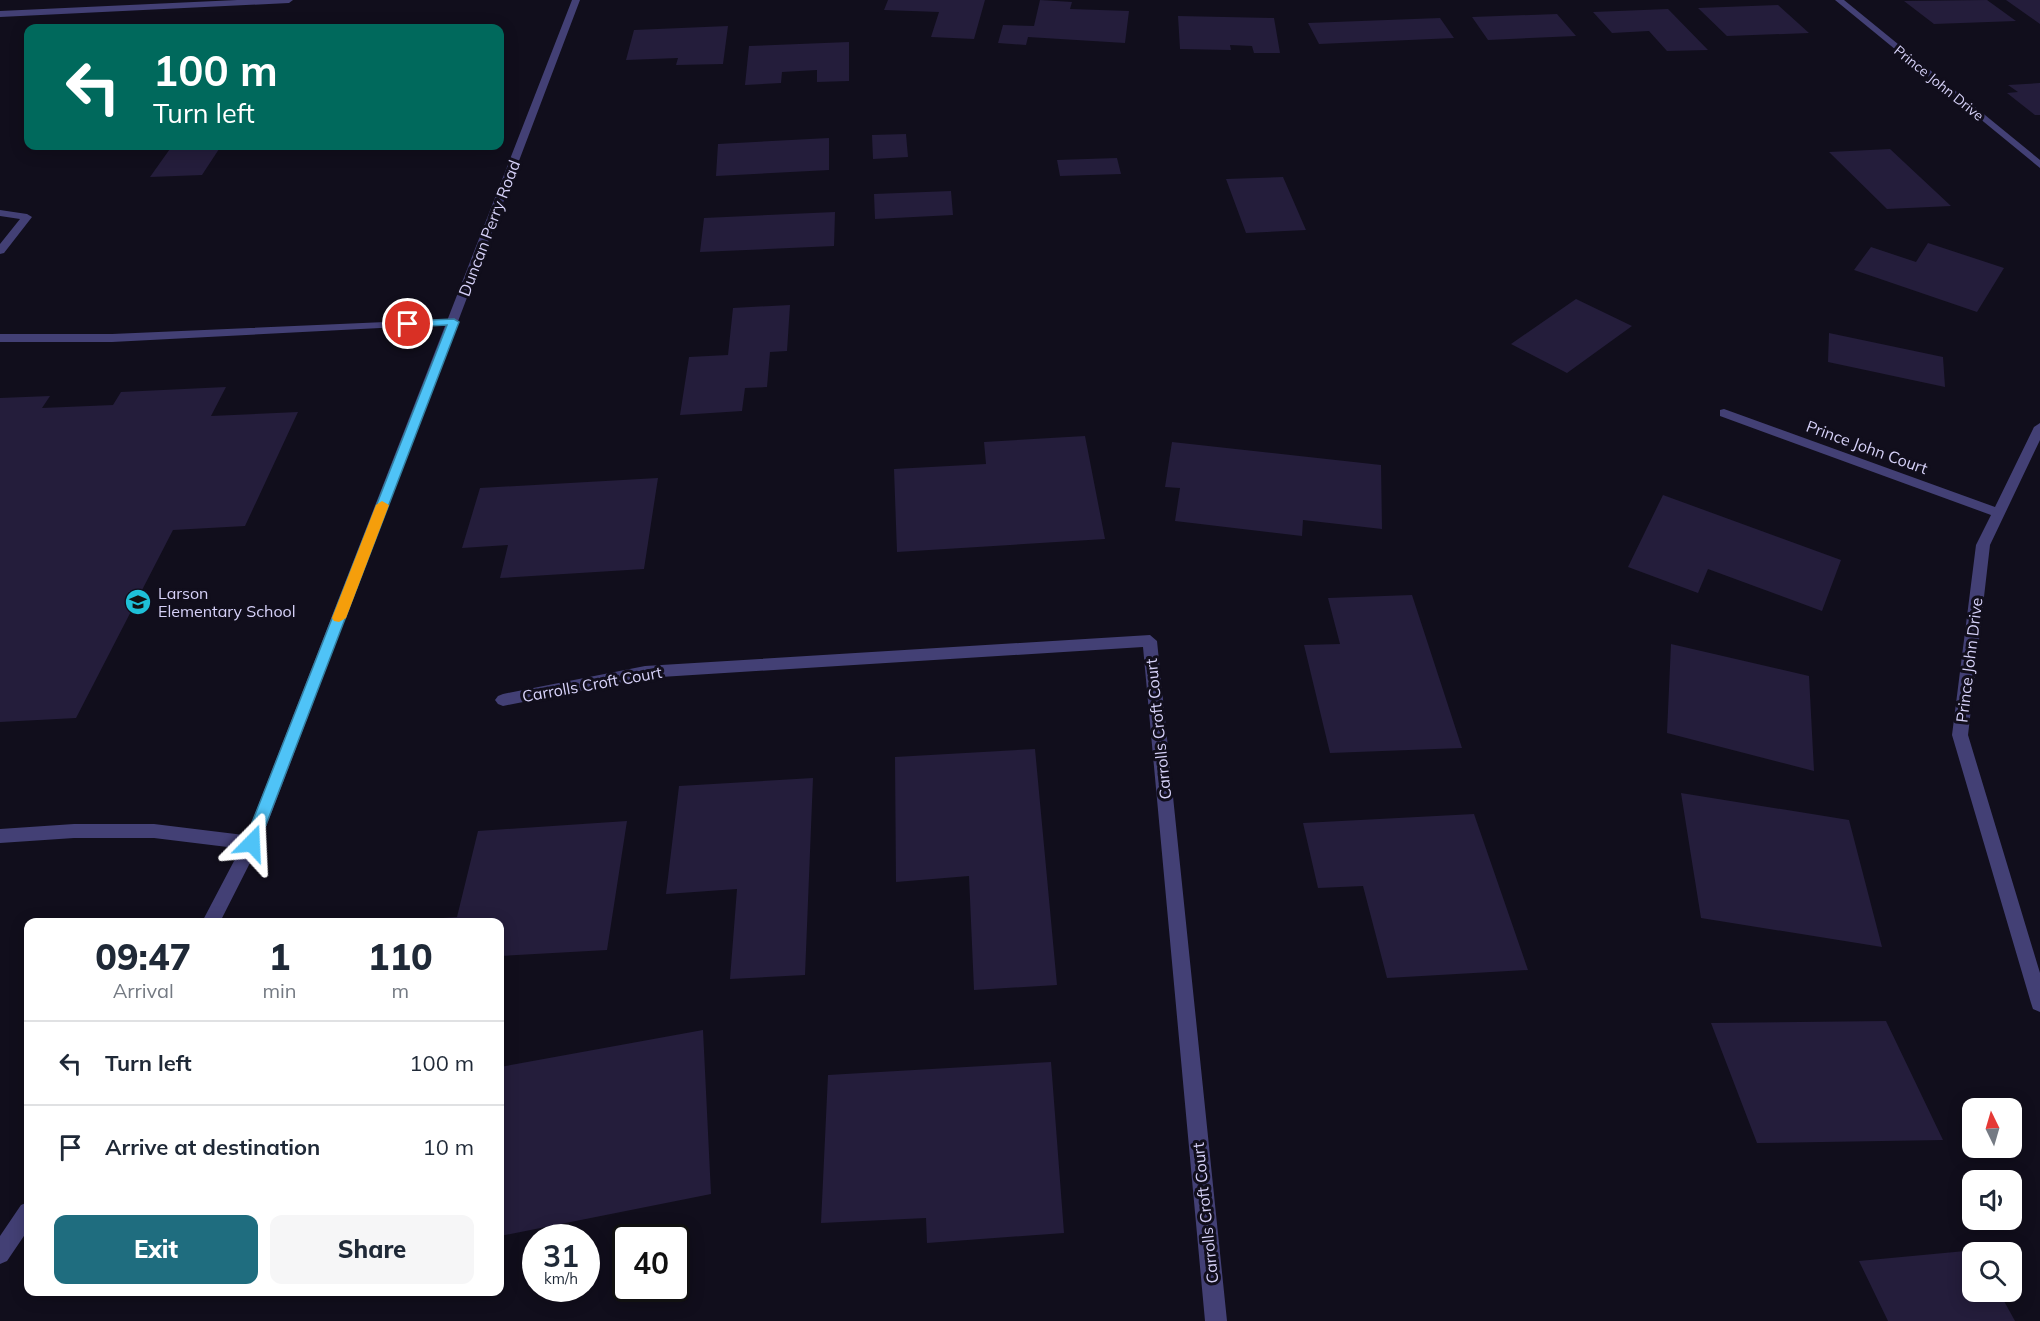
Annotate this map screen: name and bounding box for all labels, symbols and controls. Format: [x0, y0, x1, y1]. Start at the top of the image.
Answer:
street label: Prince John Drive [1891, 41, 1987, 125]
text: 100 m [153, 44, 278, 97]
icon: left [54, 48, 132, 126]
text: Turn left [153, 96, 255, 130]
street label: Duncan Perry Road [454, 157, 524, 299]
pin [382, 298, 433, 349]
icon: arrive [391, 307, 424, 340]
street label: Prince John Court [1804, 416, 1931, 478]
place label: Larson Elementary School [158, 583, 296, 621]
school or university icon: Larson Elementary School [123, 587, 153, 617]
street label: Prince John Drive [1951, 596, 1987, 724]
street label: Carrolls Croft Court [1141, 657, 1175, 801]
street label: Carrolls Croft Court [520, 662, 664, 706]
position arrow [220, 811, 284, 875]
text: 09:47 [95, 934, 191, 979]
text: 1 [269, 934, 290, 979]
text: 110 [368, 934, 433, 979]
text: Arrival [113, 978, 174, 1003]
text: min [262, 978, 297, 1003]
text: m [391, 978, 409, 1003]
icon: left [54, 1047, 87, 1080]
text: Turn left [105, 1049, 192, 1077]
text: 100 m [409, 1049, 474, 1077]
north arrow [1962, 1098, 2022, 1158]
map controls [1962, 1098, 2022, 1302]
icon: arrive [54, 1131, 87, 1164]
text: Arrive at destination [105, 1133, 320, 1161]
text: 10 m [423, 1133, 474, 1161]
street label: Carrolls Croft Court [1188, 1141, 1222, 1285]
button: sound [1962, 1170, 2022, 1230]
button: Exit [54, 1215, 258, 1284]
button: Share [270, 1215, 474, 1284]
speed limit sign: 40 [612, 1224, 690, 1302]
text: 31 [543, 1237, 579, 1275]
button: search [1962, 1242, 2022, 1302]
text: km/h [544, 1269, 578, 1288]

